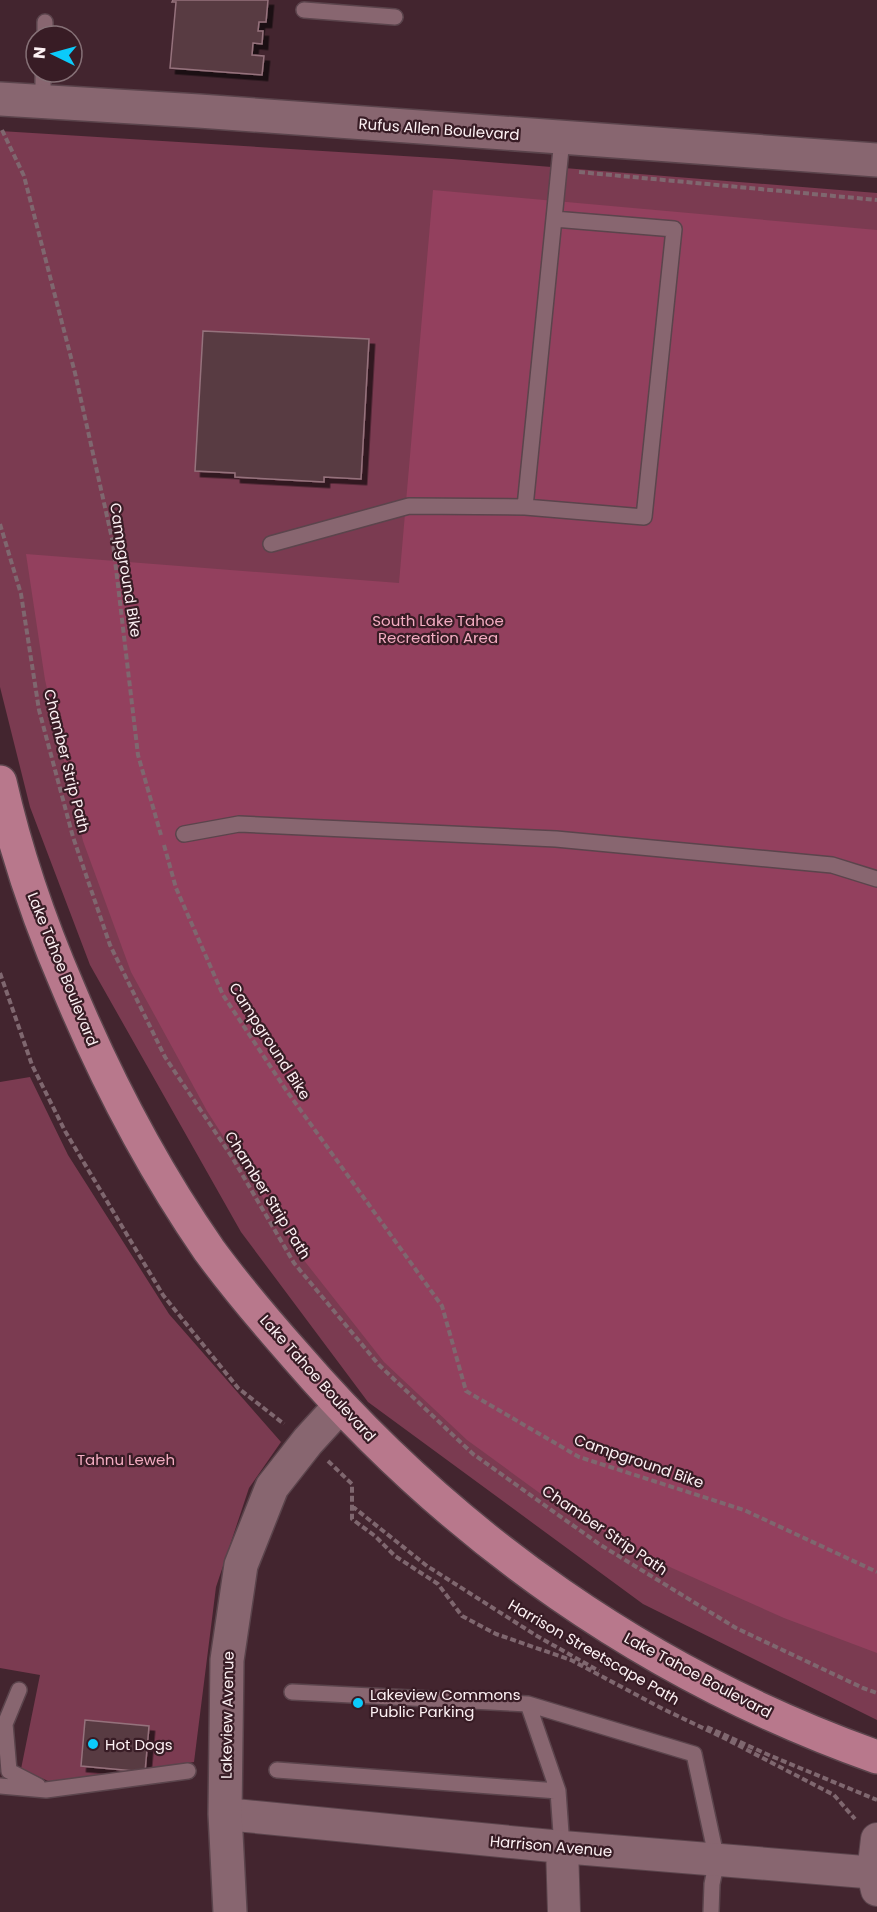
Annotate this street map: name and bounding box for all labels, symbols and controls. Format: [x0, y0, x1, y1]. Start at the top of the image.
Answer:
north arrow [24, 24, 84, 84]
text: N [28, 46, 52, 60]
street label: Rufus Allen Boulevard [358, 113, 520, 145]
street label: Campground Bike [105, 501, 147, 639]
park label: South Lake Tahoe Recreation Area [372, 610, 504, 648]
street label: Chamber Strip Path [39, 687, 95, 835]
street label: Lake Tahoe Boulevard [23, 889, 103, 1049]
street label: Campground Bike [224, 978, 316, 1104]
street label: Chamber Strip Path [220, 1127, 316, 1263]
street label: Lake Tahoe Boulevard [255, 1310, 381, 1446]
street label: Campground Bike [571, 1429, 707, 1493]
park label: Tahnu Leweh [77, 1449, 175, 1470]
street label: Chamber Strip Path [538, 1480, 672, 1580]
street label: Harrison Streetscape Path [504, 1594, 684, 1710]
street label: Lake Tahoe Boulevard [621, 1627, 775, 1723]
street label: Lakeview Avenue [215, 1651, 239, 1779]
place label: Lakeview Commons Public Parking [370, 1684, 521, 1722]
marker: Lakeview Commons Public Parking [351, 1696, 365, 1710]
place label: Hot Dogs [105, 1734, 173, 1755]
marker: Hot Dogs [86, 1737, 100, 1751]
street label: Harrison Avenue [489, 1830, 613, 1862]

